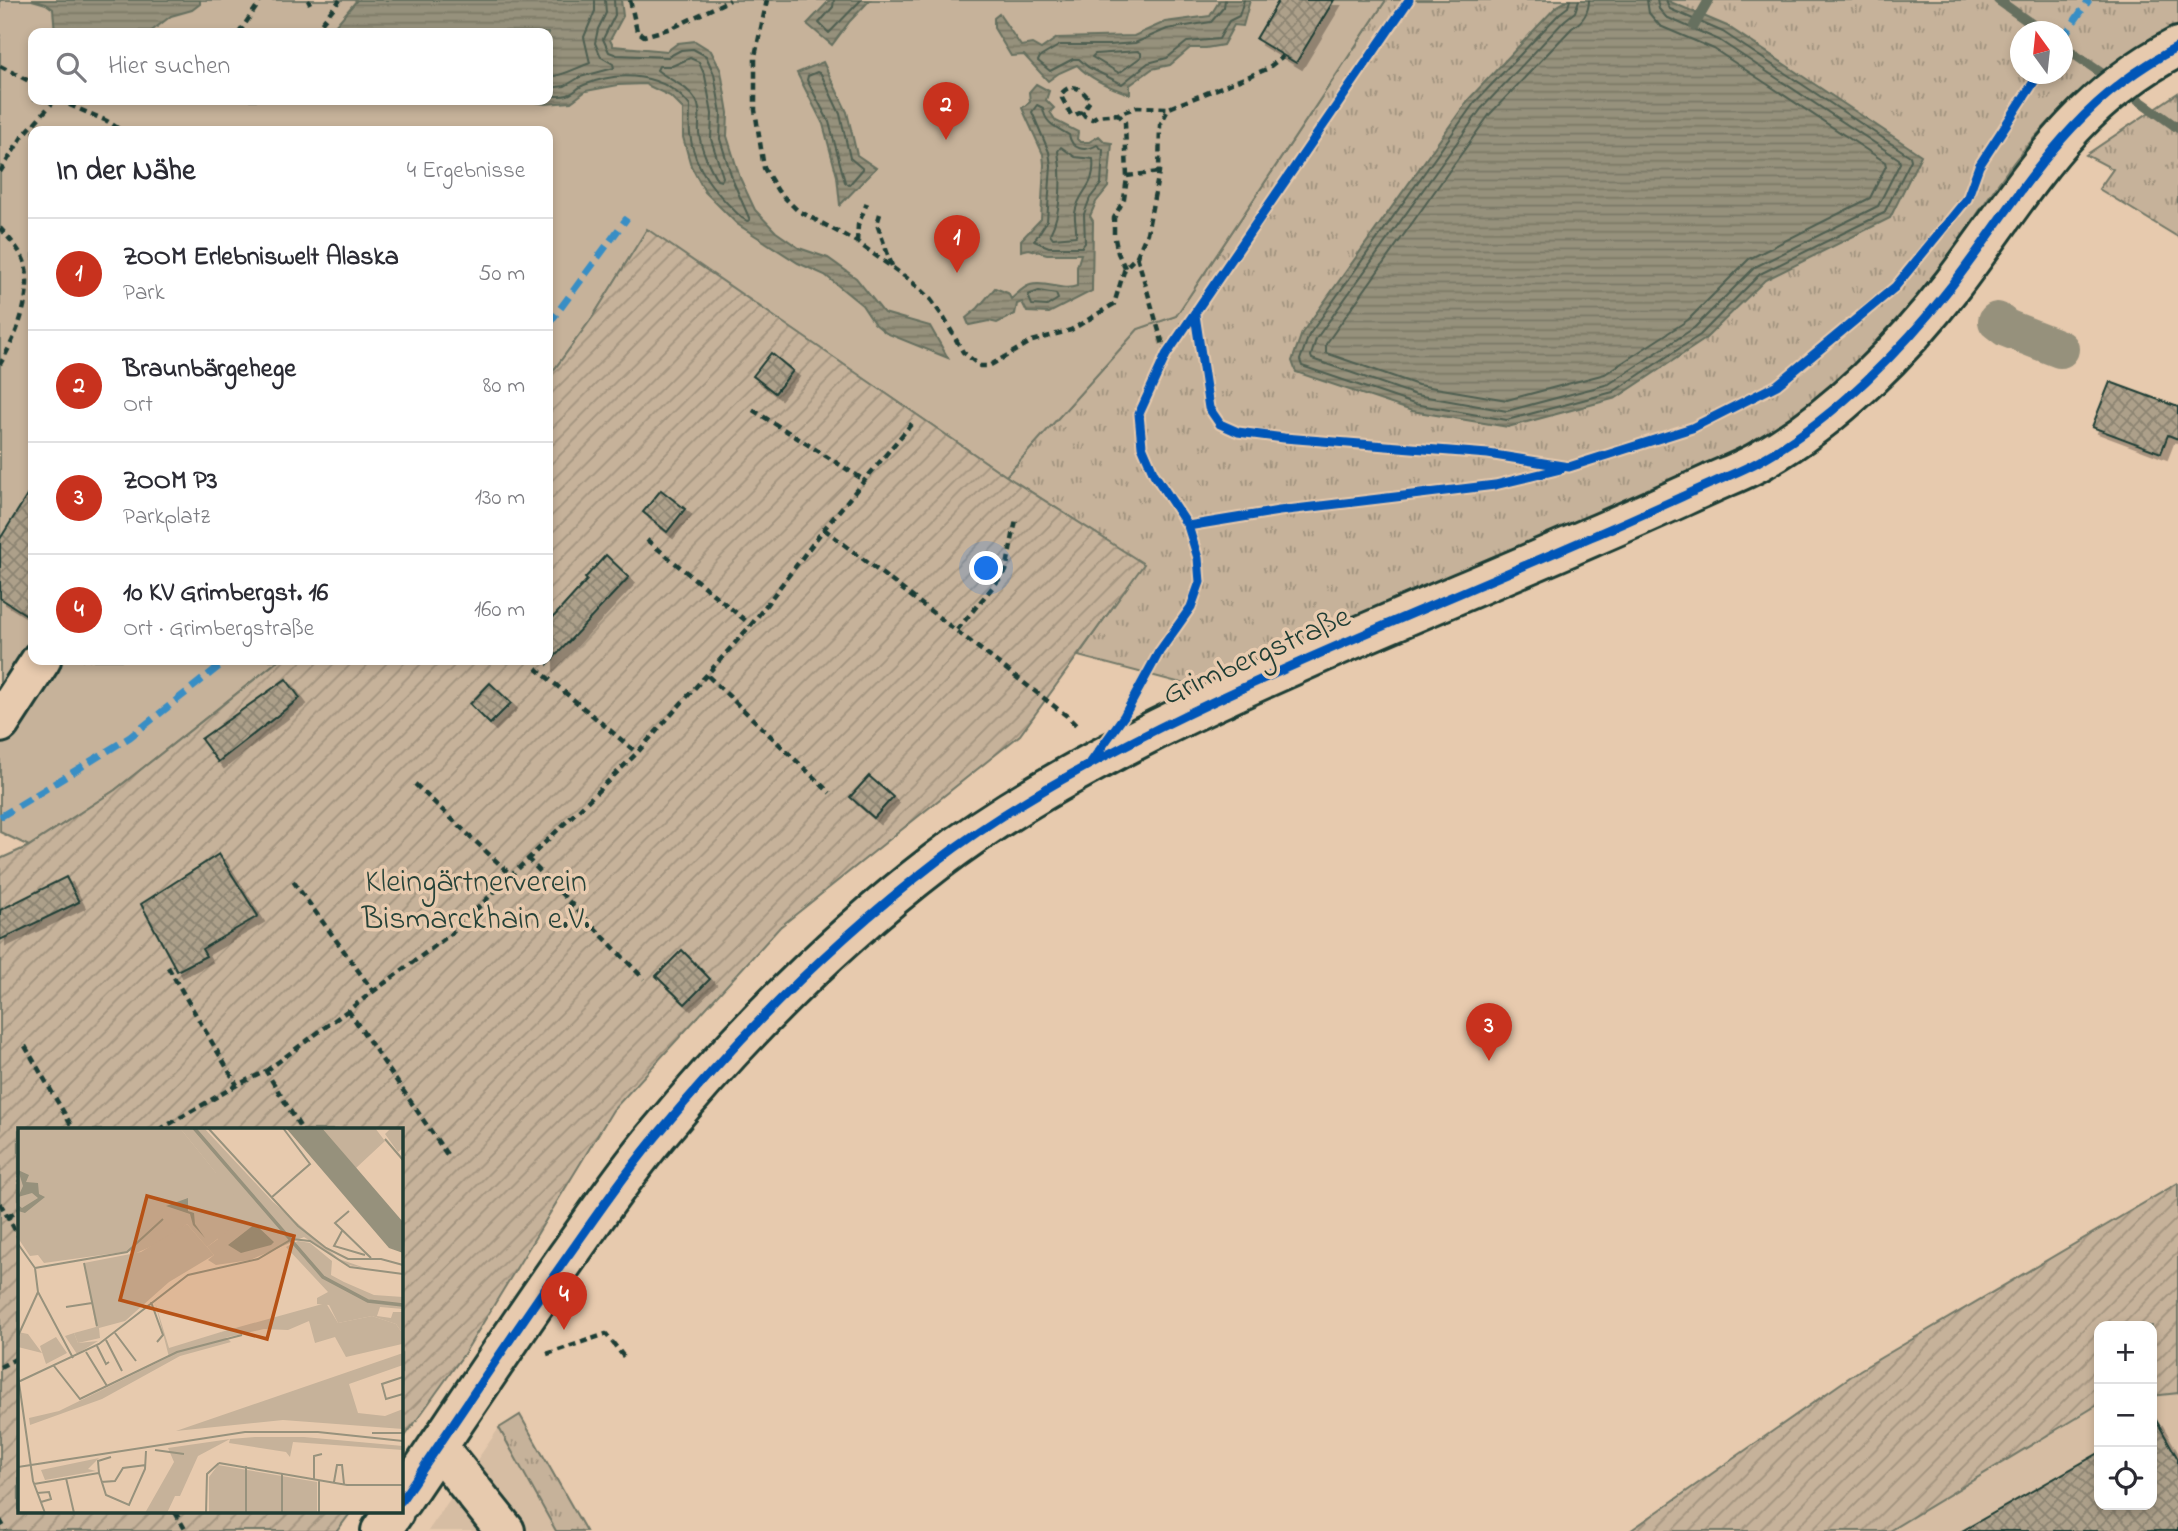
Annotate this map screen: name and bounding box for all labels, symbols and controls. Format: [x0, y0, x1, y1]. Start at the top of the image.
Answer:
north arrow [2010, 21, 2073, 84]
search box [28, 28, 553, 105]
icon: search [52, 48, 90, 86]
text: Hier suchen [108, 48, 230, 86]
pin: 2 [923, 82, 969, 140]
text: In der Nähe [56, 150, 196, 194]
text: 4 Ergebnisse [407, 155, 525, 188]
pin: 1 [934, 215, 980, 273]
text: ZOOM Erlebniswelt Alaska [123, 239, 399, 277]
text: 1 [75, 258, 83, 291]
text: 50 m [478, 258, 525, 291]
text: Park [123, 277, 165, 310]
text: Braunbärgehege [123, 351, 296, 389]
text: 2 [73, 370, 85, 403]
text: 80 m [483, 370, 525, 403]
text: Ort [123, 389, 153, 422]
text: ZOOM P3 [123, 463, 217, 501]
text: 3 [74, 482, 84, 515]
text: 130 m [475, 482, 525, 515]
text: Parkplatz [123, 501, 210, 534]
your location [969, 551, 1003, 585]
text: 10 KV Grimbergst. 16 [123, 575, 328, 613]
text: 4 [74, 594, 84, 627]
text: 160 m [474, 594, 525, 627]
street label: Grimbergstraße [1155, 594, 1359, 719]
text: Ort · Grimbergstraße [123, 613, 314, 646]
park label: Kleingärtnerverein Bismarckhain e.V. [361, 860, 590, 944]
pin: 3 [1466, 1003, 1512, 1061]
inset map [18, 1128, 402, 1514]
pin: 4 [541, 1272, 587, 1330]
map controls [2094, 1321, 2157, 1510]
button: + [2094, 1321, 2157, 1384]
button: − [2094, 1384, 2157, 1447]
button: locate [2094, 1447, 2157, 1510]

